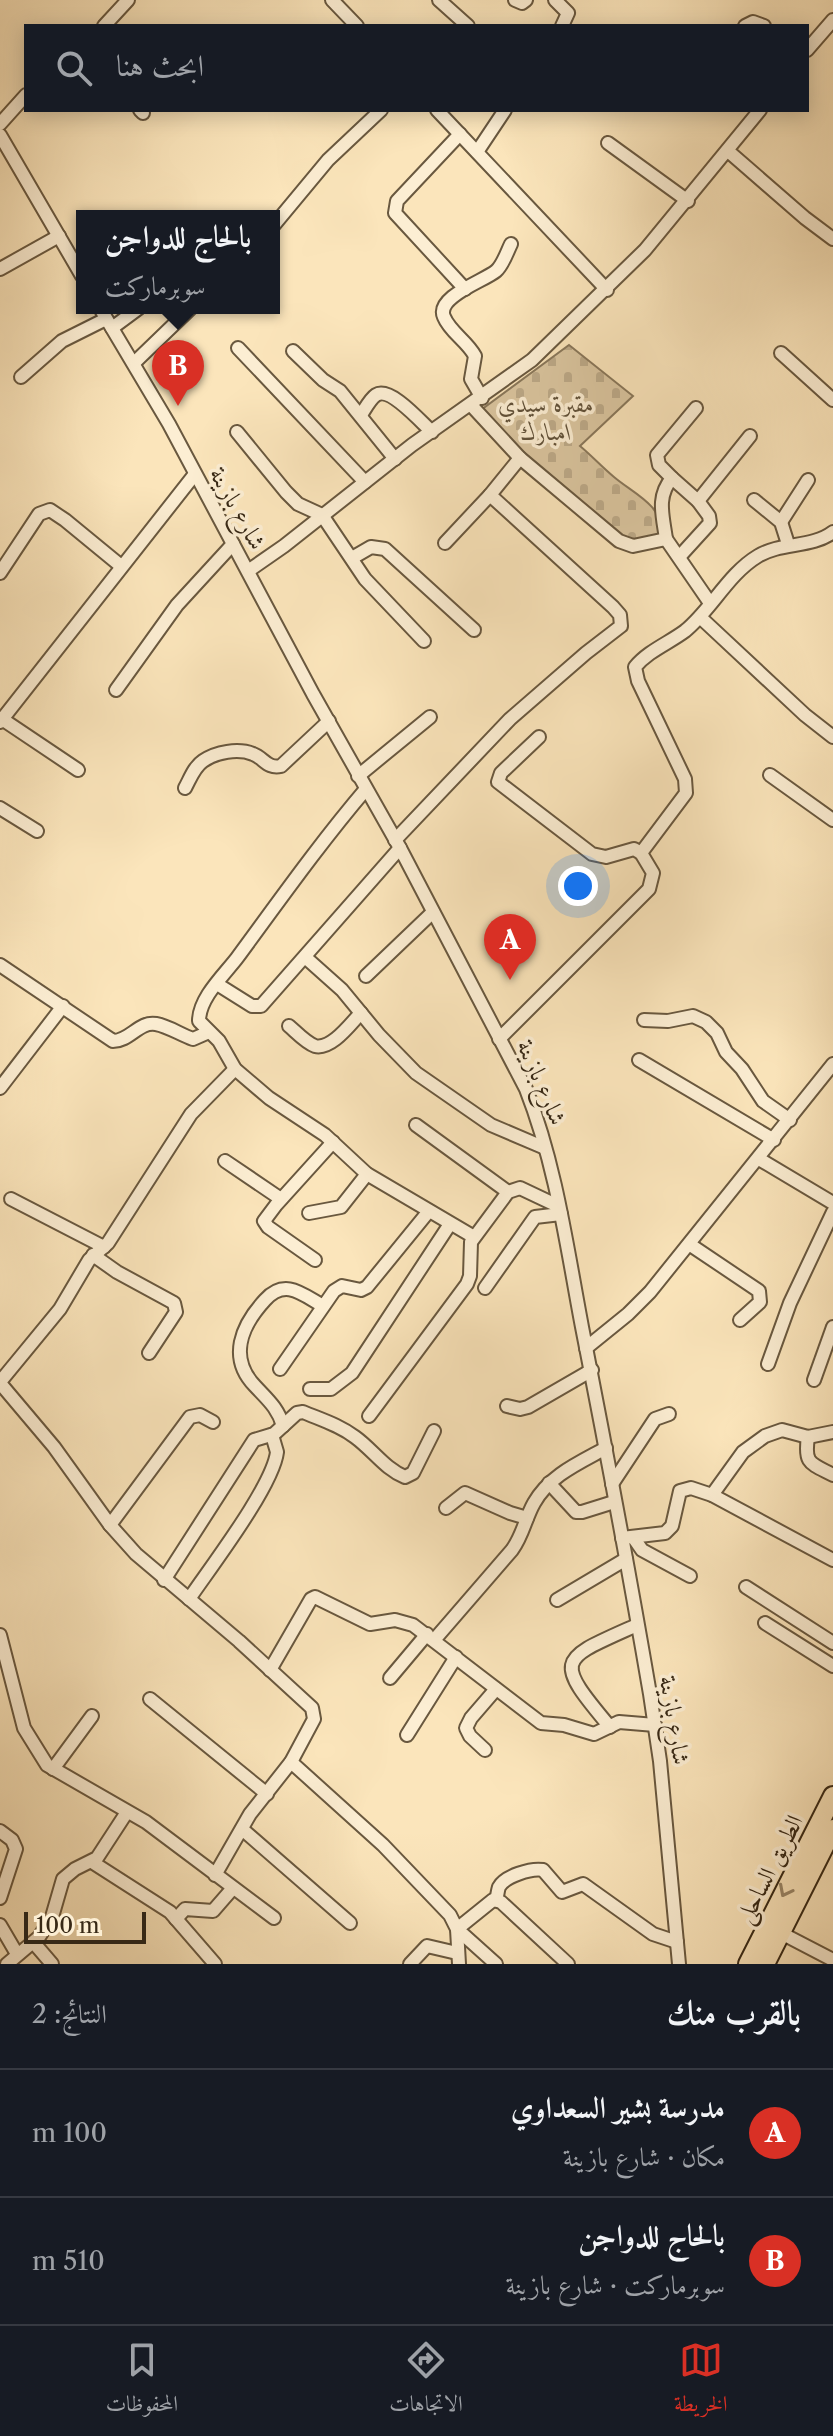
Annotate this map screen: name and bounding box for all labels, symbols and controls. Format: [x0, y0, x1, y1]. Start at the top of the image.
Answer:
search box [24, 24, 809, 112]
icon: search [52, 46, 96, 90]
text: ابحث هنا [116, 47, 204, 84]
popup [76, 210, 280, 314]
text: بالحاج للدواجن [105, 218, 251, 255]
text: سوبرماركت [105, 270, 206, 302]
pin: B [152, 340, 204, 406]
park label: مقبرة سيدي امبارك [498, 389, 594, 446]
street label: شارع بازينة [198, 462, 272, 557]
your location [558, 866, 598, 906]
pin: A [484, 914, 536, 980]
street label: شارع بازينة [506, 1035, 573, 1131]
street label: شارع بازينة [648, 1673, 696, 1768]
street label: الطريق الساحلى [729, 1810, 811, 1930]
one-way arrow [779, 1882, 795, 1897]
scale bar [24, 1908, 146, 1944]
text: 100 m [36, 1912, 99, 1939]
text: بالقرب منك [667, 1991, 801, 2033]
text: النتائج: 2 [32, 1998, 107, 2030]
text: مدرسة بشير السعداوي [511, 2089, 725, 2126]
text: 100 m [32, 2117, 107, 2149]
text: A [765, 2117, 785, 2149]
text: مكان · شارع بازينة [563, 2141, 725, 2173]
text: بالحاج للدواجن [578, 2217, 725, 2254]
text: 510 m [32, 2245, 105, 2277]
text: B [765, 2245, 785, 2277]
text: سوبرماركت · شارع بازينة [505, 2269, 725, 2301]
tab: المحفوظات [106, 2338, 178, 2425]
tab: الاتجاهات [389, 2338, 463, 2425]
tab: الخريطة [674, 2338, 727, 2425]

